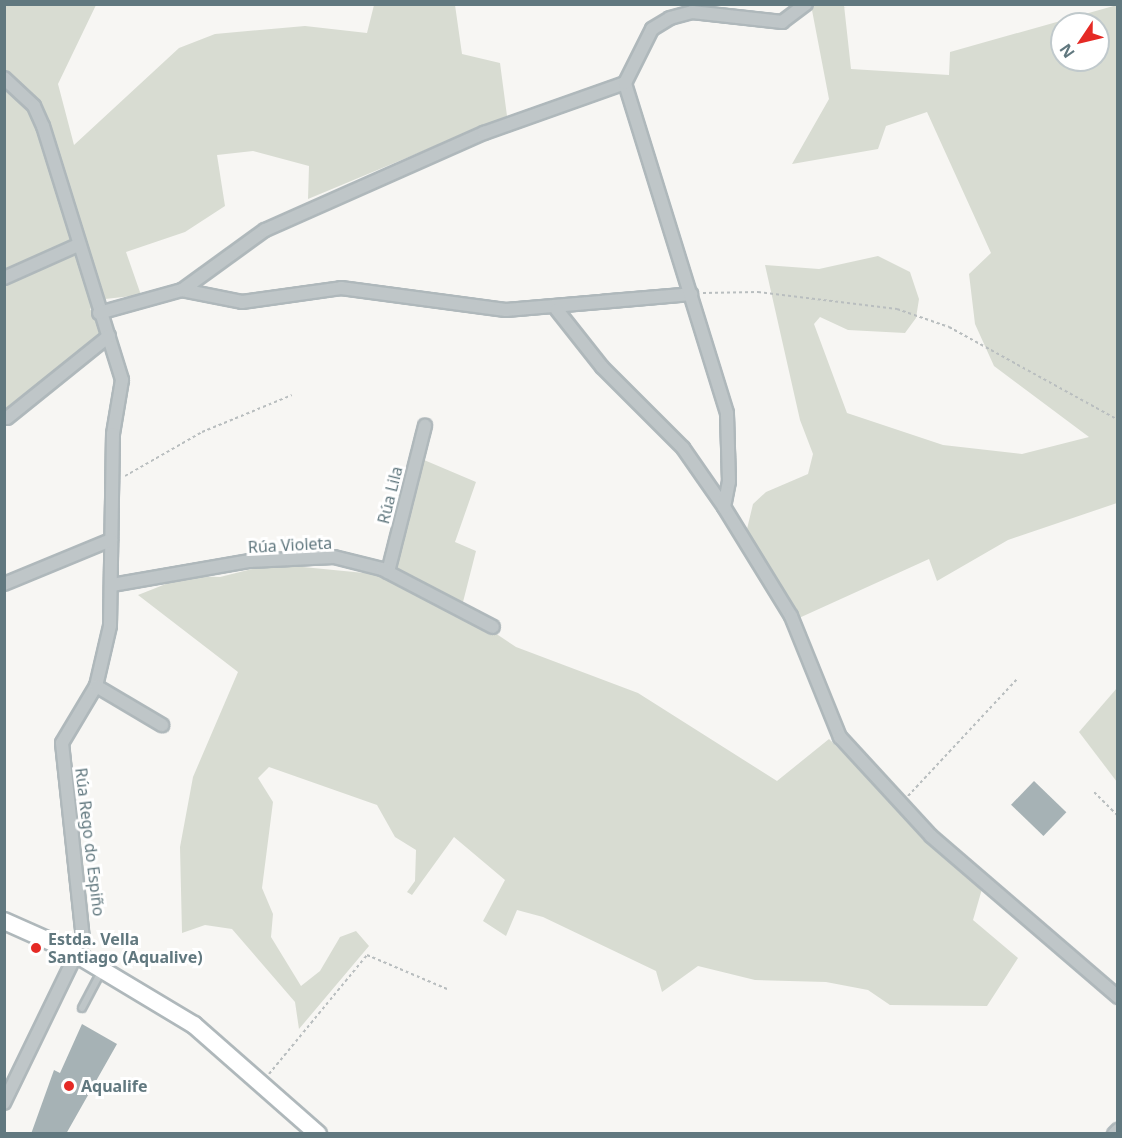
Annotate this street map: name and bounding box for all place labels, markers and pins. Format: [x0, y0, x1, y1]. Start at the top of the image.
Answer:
place label: Estda. Vella Santiago (Aqualive) [48, 929, 203, 967]
marker: Estda. Vella Santiago (Aqualive) [29, 941, 43, 955]
place label: Aqualife [81, 1076, 147, 1096]
marker: Aqualife [62, 1079, 76, 1093]

